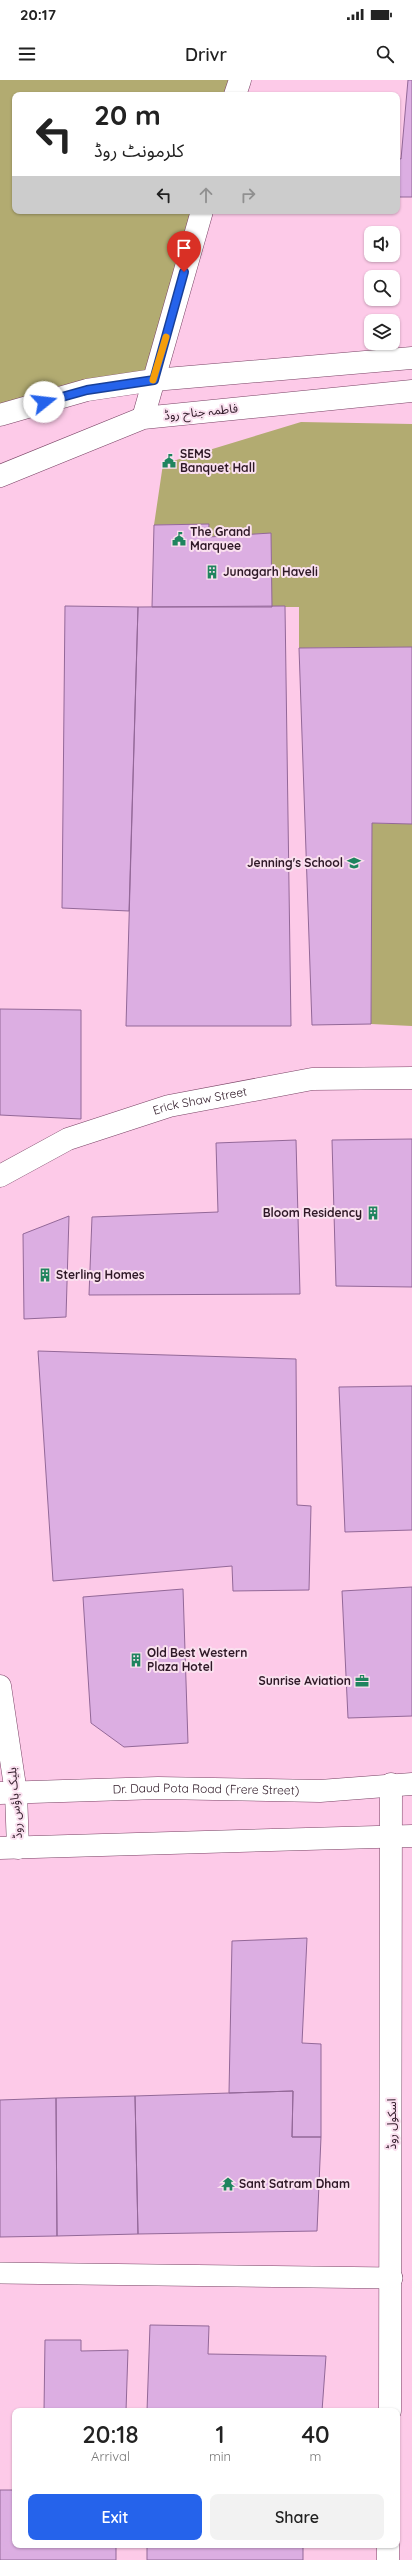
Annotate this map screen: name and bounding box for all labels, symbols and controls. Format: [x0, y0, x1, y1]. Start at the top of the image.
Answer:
text: 20:17 [20, 5, 56, 24]
icon: menu [16, 43, 38, 65]
text: Drivr [185, 43, 227, 66]
icon: search [374, 43, 396, 65]
text: 20 m [94, 97, 161, 132]
icon: left [28, 108, 80, 160]
text: کلرمونٹ روڈ [94, 139, 184, 162]
icon: left [153, 184, 175, 206]
icon: ahead [195, 184, 217, 206]
icon: right [237, 184, 259, 206]
map controls [364, 226, 400, 350]
button: sound [364, 226, 400, 262]
pin [167, 231, 201, 272]
icon: arrive [173, 237, 195, 259]
button: search [364, 270, 400, 306]
button: layers [364, 314, 400, 350]
position arrow [23, 381, 65, 423]
street label: فاطمہ جناح روڈ [163, 400, 239, 425]
place label: SEMS Banquet Hall [180, 446, 255, 475]
public building icon: SEMS Banquet Hall [161, 453, 177, 469]
place label: The Grand Marquee [190, 524, 251, 553]
public building icon: The Grand Marquee [171, 531, 187, 547]
building icon: Junagarh Haveli [204, 564, 220, 580]
place label: Junagarh Haveli [223, 564, 318, 579]
place label: Jenning's School [247, 855, 343, 870]
school or university icon: Jenning's School [346, 855, 362, 871]
street label: Erick Shaw Street [151, 1083, 248, 1118]
place label: Bloom Residency [263, 1205, 362, 1220]
building icon: Bloom Residency [365, 1205, 381, 1221]
building icon: Sterling Homes [37, 1267, 53, 1283]
place label: Sterling Homes [56, 1267, 145, 1282]
place label: Old Best Western Plaza Hotel [147, 1645, 247, 1674]
building icon: Old Best Western Plaza Hotel [128, 1652, 144, 1668]
place label: Sunrise Aviation [259, 1673, 351, 1688]
office icon: Sunrise Aviation [354, 1673, 370, 1689]
street label: بلیک ہاؤس روڈ [4, 1767, 25, 1839]
street label: Dr. Daud Pota Road (Frere Street) [112, 1780, 299, 1798]
street label: اسکول روڈ [384, 2098, 399, 2150]
temple icon: Sant Satram Dham [220, 2176, 236, 2192]
place label: Sant Satram Dham [239, 2176, 350, 2191]
text: 20:18 [82, 2419, 139, 2449]
text: 1 [215, 2419, 225, 2449]
text: 40 [301, 2419, 330, 2449]
text: Arrival [91, 2448, 130, 2464]
text: min [209, 2448, 231, 2464]
text: m [310, 2448, 321, 2464]
button: Exit [28, 2494, 202, 2540]
button: Share [210, 2494, 384, 2540]

